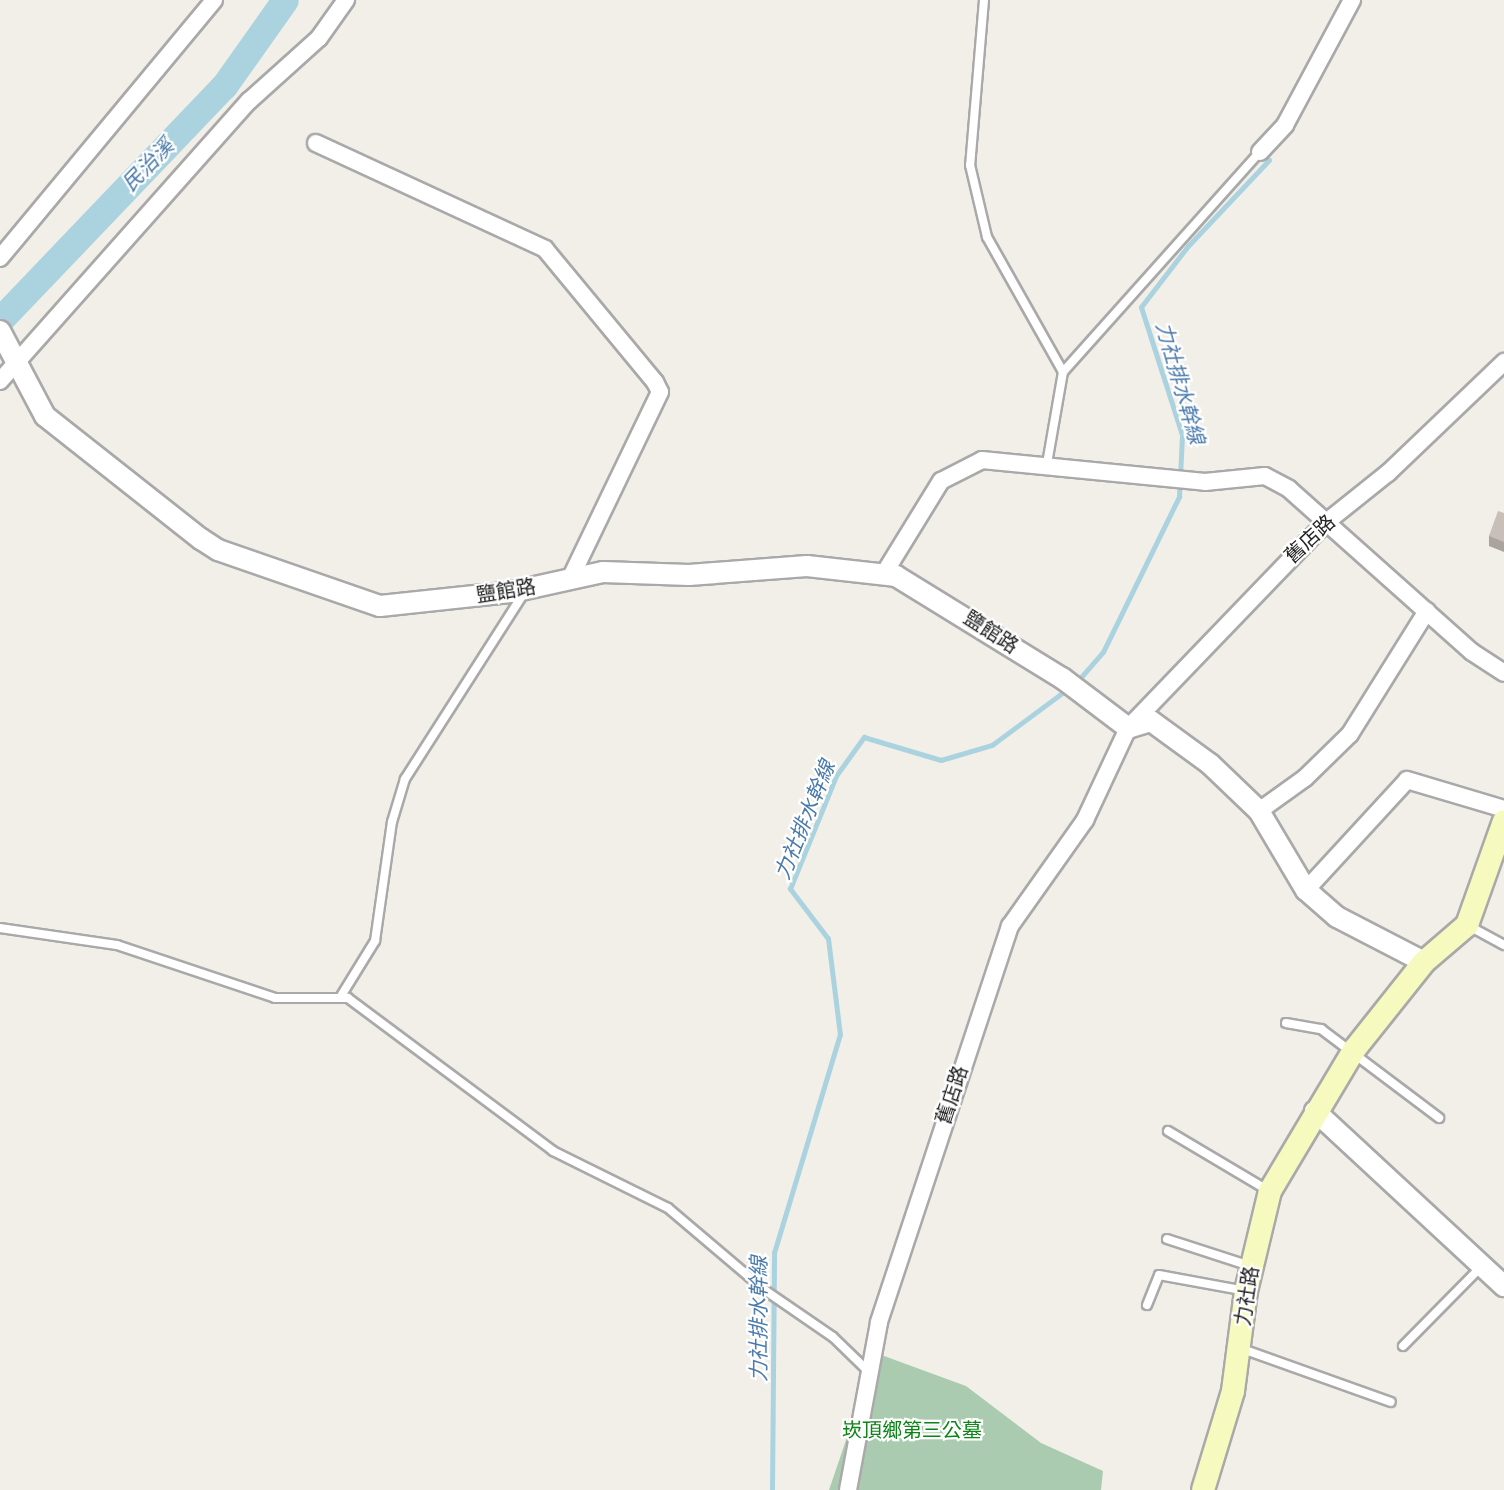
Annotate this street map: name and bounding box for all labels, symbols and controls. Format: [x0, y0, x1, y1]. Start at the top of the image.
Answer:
water label: 民治溪 [117, 134, 179, 196]
water label: 力社排水幹線 [1151, 319, 1209, 447]
street label: 舊店路 [1280, 510, 1340, 568]
street label: 鹽館路 [474, 574, 538, 608]
street label: 鹽館路 [959, 606, 1023, 658]
water label: 力社排水幹線 [770, 757, 840, 883]
street label: 舊店路 [931, 1063, 973, 1127]
water label: 力社排水幹線 [746, 1256, 772, 1382]
street label: 力社路 [1230, 1264, 1264, 1328]
park label: 崁頂鄉第三公墓 [842, 1418, 982, 1442]

